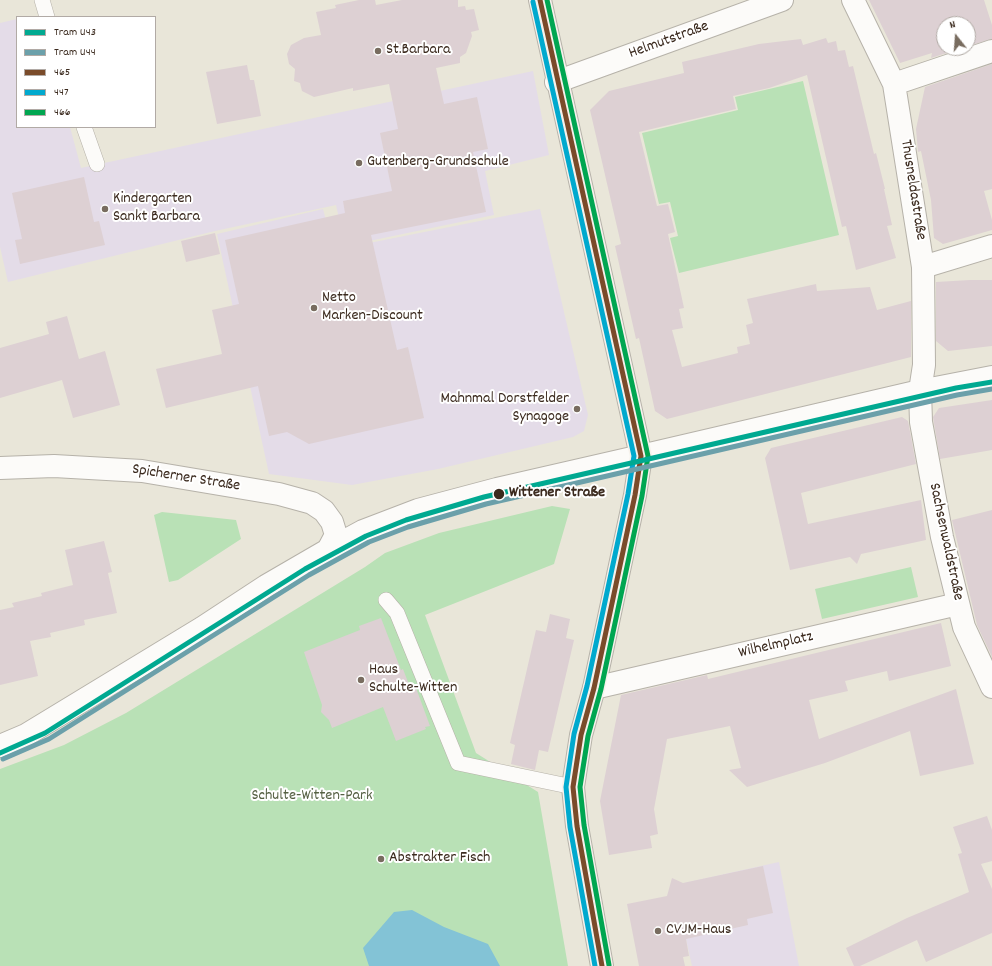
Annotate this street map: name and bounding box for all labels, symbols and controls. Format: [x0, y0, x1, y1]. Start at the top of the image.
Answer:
legend [16, 16, 156, 128]
north arrow [936, 16, 976, 56]
text: N [948, 17, 958, 34]
street label: Helmutstraße [626, 18, 712, 64]
text: Tram U43 [54, 24, 96, 41]
place label: St.Barbara [386, 41, 451, 61]
text: Tram U44 [54, 44, 96, 61]
marker: St.Barbara [373, 46, 383, 56]
text: 465 [54, 64, 70, 81]
text: 447 [54, 84, 69, 101]
text: 466 [54, 104, 71, 121]
street label: Thusneldastraße [895, 138, 929, 242]
place label: Gutenberg-Grundschule [367, 153, 509, 173]
marker: Gutenberg-Grundschule [354, 158, 364, 168]
place label: Kindergarten Sankt Barbara [113, 190, 200, 228]
marker: Kindergarten Sankt Barbara [100, 204, 110, 214]
place label: Netto Marken-Discount [322, 289, 423, 327]
marker: Netto Marken-Discount [309, 303, 319, 313]
place label: Mahnmal Dorstfelder Synagoge [441, 390, 569, 428]
marker: Mahnmal Dorstfelder Synagoge [572, 404, 582, 414]
street label: Spicherner Straße [131, 461, 241, 497]
street label: Sachsenwaldstraße [923, 482, 967, 602]
place label: Wittener Straße [509, 484, 605, 504]
marker: Wittener Straße [492, 487, 506, 501]
street label: Wilhelmplatz [737, 628, 815, 664]
place label: Haus Schulte-Witten [369, 661, 457, 699]
marker: Haus Schulte-Witten [356, 675, 366, 685]
park label: Schulte-Witten-Park [251, 787, 373, 807]
place label: Abstrakter Fisch [389, 849, 490, 869]
marker: Abstrakter Fisch [376, 854, 386, 864]
place label: CVJM-Haus [666, 921, 732, 941]
marker: CVJM-Haus [653, 926, 663, 936]

